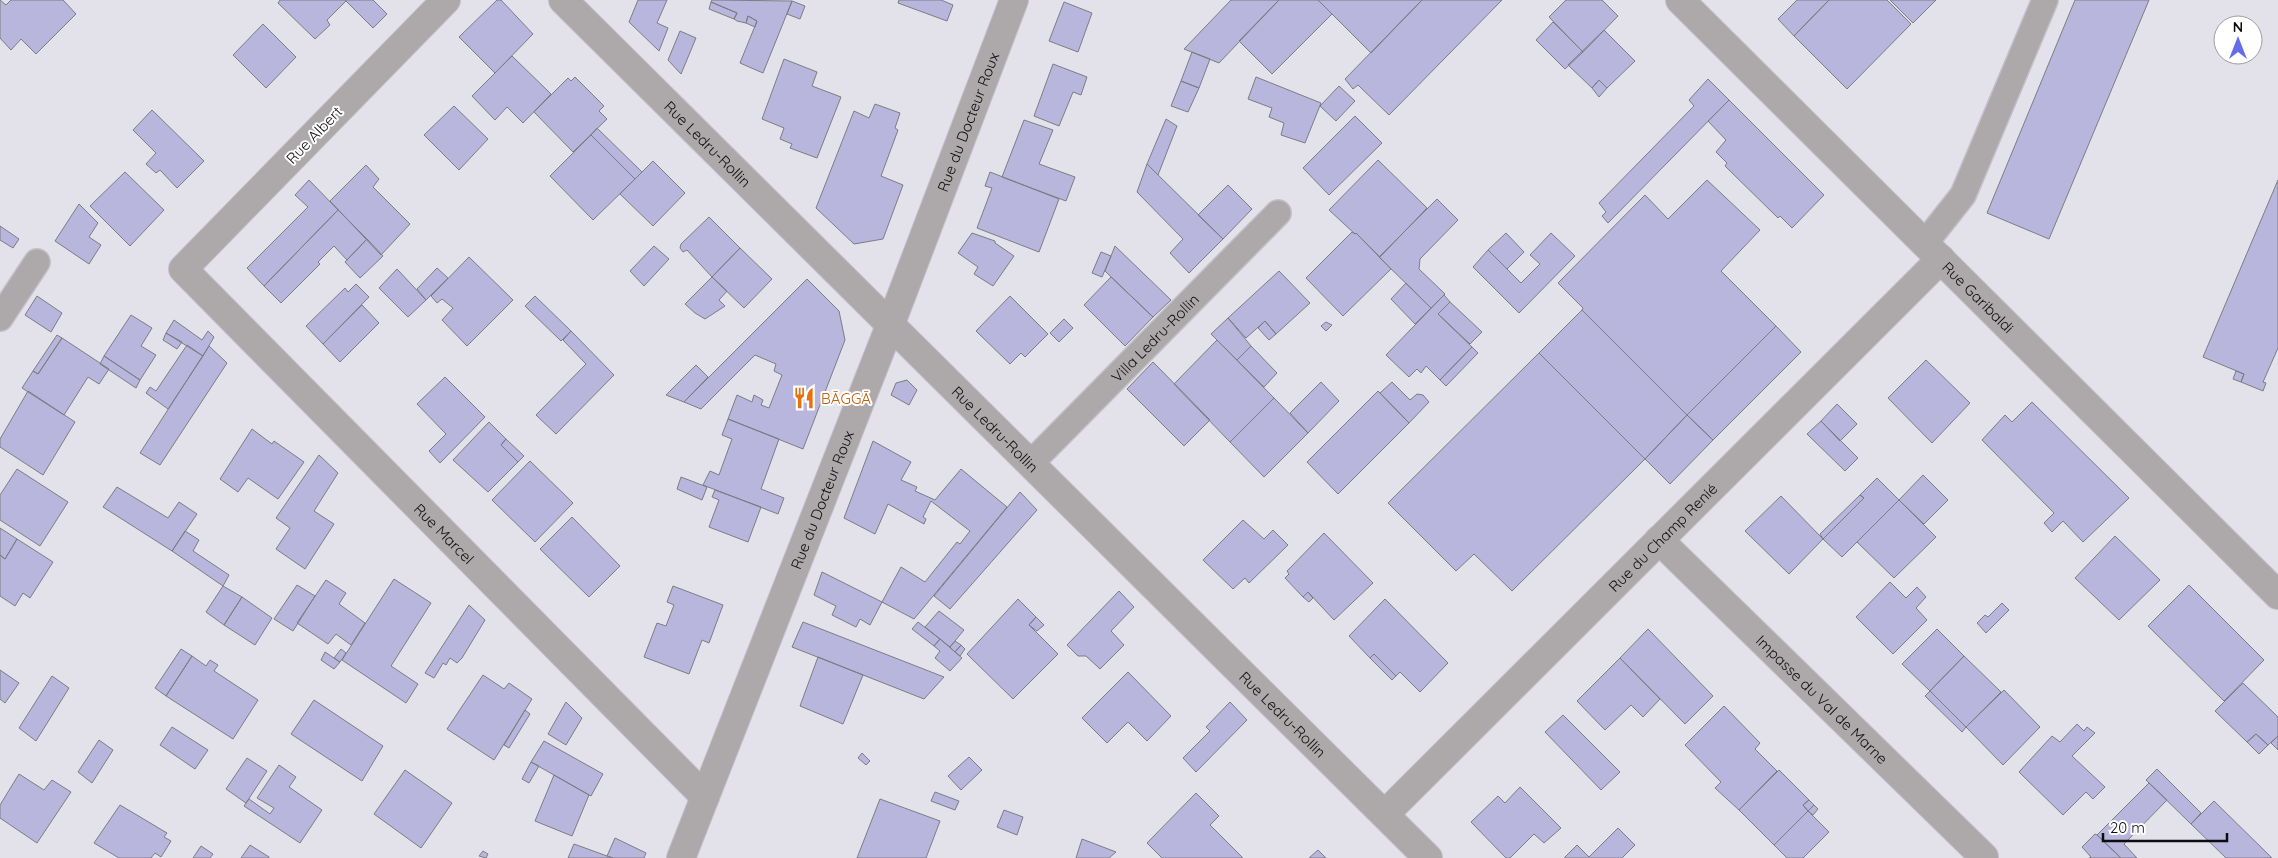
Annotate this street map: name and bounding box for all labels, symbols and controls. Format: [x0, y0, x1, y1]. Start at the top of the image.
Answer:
north arrow [2213, 15, 2263, 65]
text: N [2233, 18, 2243, 36]
street label: Rue du Docteur Roux [932, 49, 1003, 194]
street label: Rue Ledru-Rollin [660, 97, 755, 191]
street label: Rue Albert [282, 102, 346, 168]
street label: Rue Garibaldi [1939, 257, 2018, 337]
street label: Villa Ledru-Rollin [1107, 290, 1203, 386]
street label: Rue Ledru-Rollin [948, 382, 1043, 476]
restaurant icon: BĀGGĀ [791, 385, 817, 411]
place label: BĀGGĀ [821, 389, 871, 408]
street label: Rue du Docteur Roux [786, 427, 857, 572]
street label: Rue du Champ Renié [1604, 479, 1721, 595]
street label: Rue Marcel [410, 499, 478, 568]
street label: Impasse du Val de Marne [1752, 631, 1892, 768]
street label: Rue Ledru-Rollin [1236, 667, 1330, 761]
scale bar [2103, 810, 2227, 842]
text: 20 m [2110, 818, 2145, 837]

